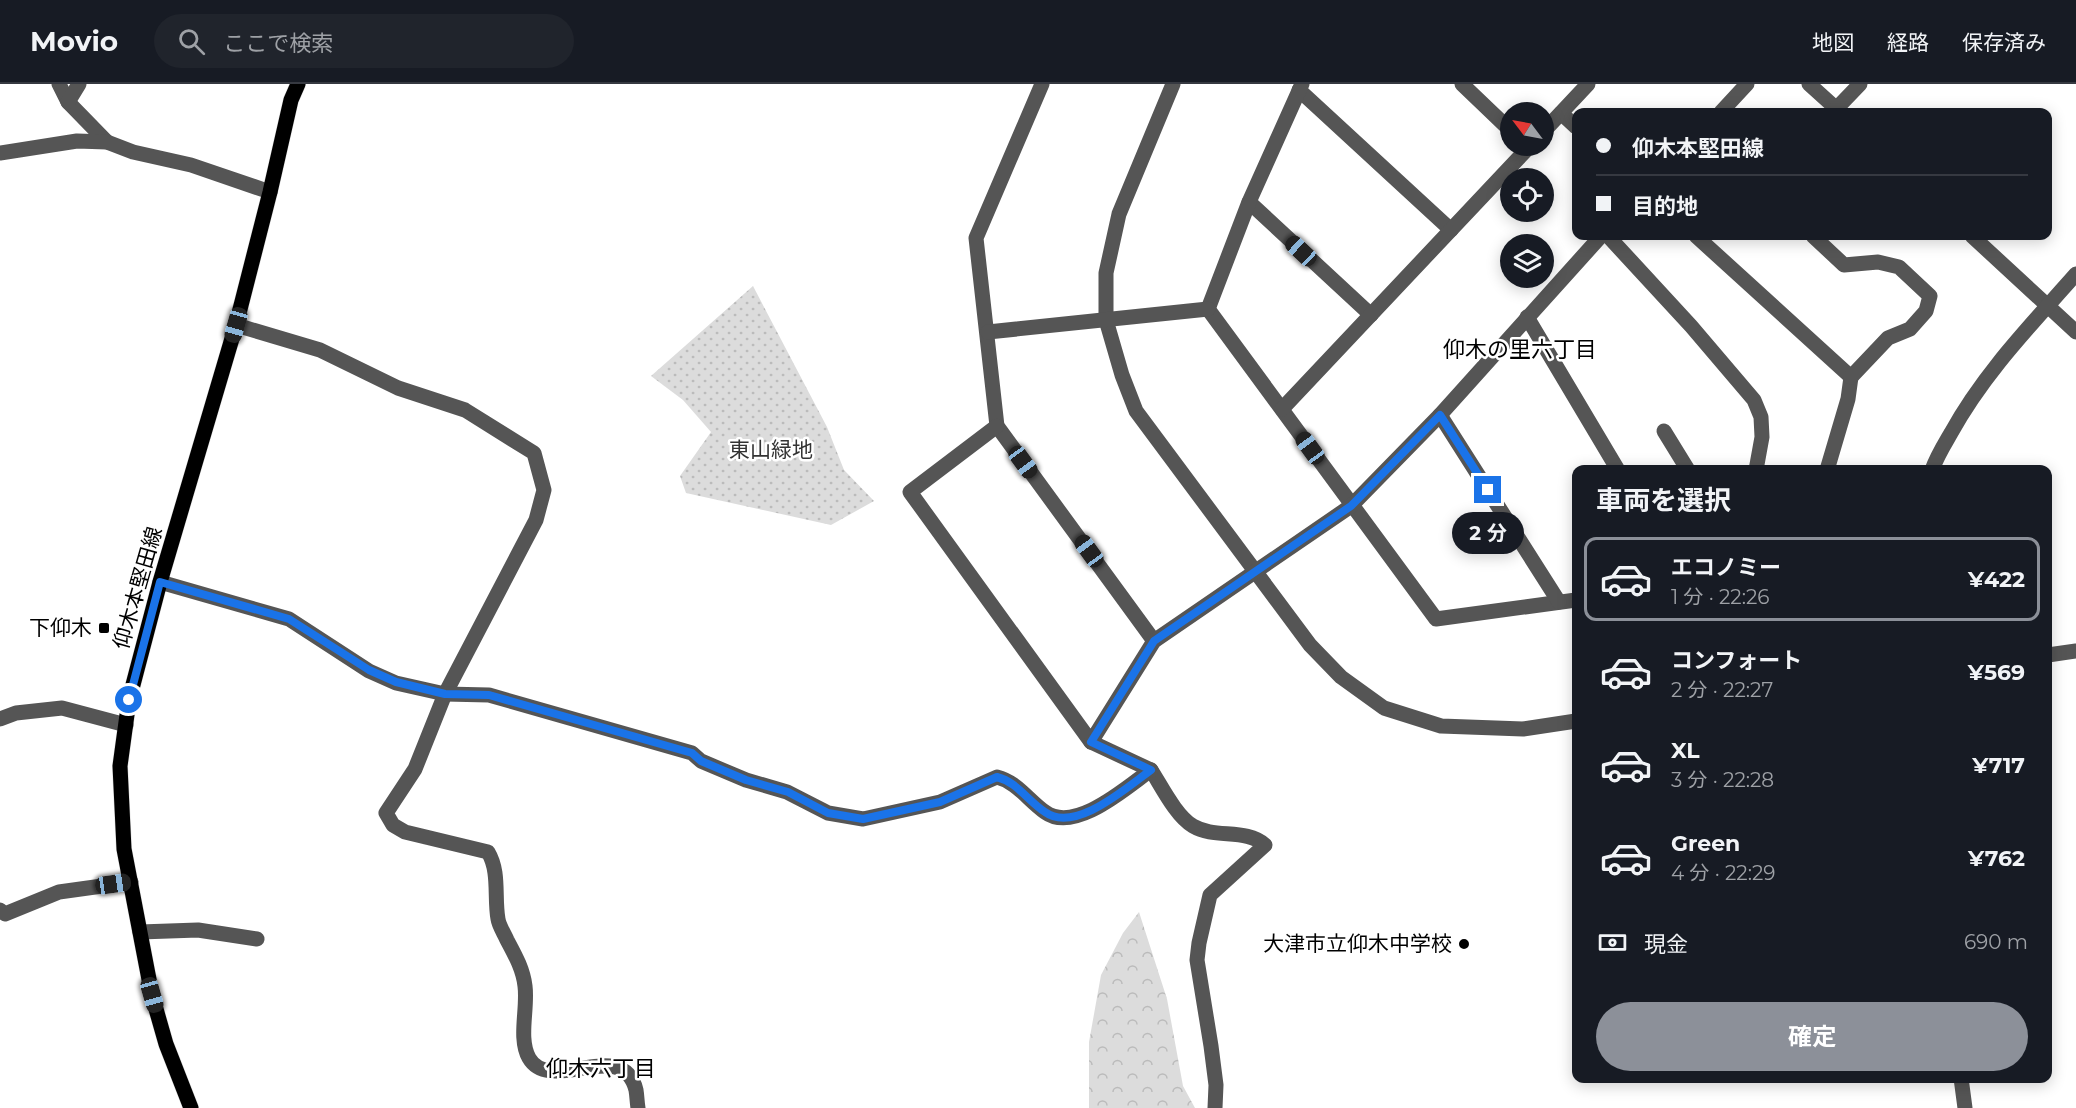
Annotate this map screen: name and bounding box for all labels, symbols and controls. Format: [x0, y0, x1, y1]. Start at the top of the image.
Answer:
search box [154, 14, 574, 68]
text: Movio [30, 24, 118, 58]
icon: search [175, 25, 208, 58]
text: ここで検索 [223, 30, 333, 57]
text: 地図 [1812, 30, 1854, 55]
text: 経路 [1887, 30, 1929, 55]
text: 保存済み [1962, 30, 2046, 55]
north arrow [1500, 102, 1554, 156]
map controls [1500, 102, 1554, 288]
text: 仰木本堅田線 [1632, 135, 1764, 162]
button: locate [1500, 168, 1554, 222]
text: 目的地 [1632, 193, 1698, 220]
car [1282, 232, 1320, 270]
button: layers [1500, 234, 1554, 288]
car [222, 305, 250, 345]
district label: 仰木の里六丁目 [1443, 336, 1597, 363]
car [1292, 428, 1328, 468]
park label: 東山緑地 [729, 437, 813, 462]
car [1005, 442, 1041, 482]
route end [1474, 476, 1501, 503]
text: 車両を選択 [1596, 484, 1731, 517]
callout: 2 分 [1452, 511, 1524, 553]
text: 2 分 [1469, 521, 1507, 545]
street label: 仰木本堅田線 [108, 524, 167, 652]
car [1071, 531, 1107, 571]
icon: car [1599, 552, 1653, 606]
text: エコノミー [1671, 554, 1781, 581]
text: ¥422 [1968, 566, 2025, 593]
text: 1 分 · 22:26 [1671, 585, 1769, 609]
place label: 下仰木 [29, 615, 92, 640]
marker: 下仰木 [97, 621, 111, 635]
icon: car [1599, 645, 1653, 699]
text: コンフォート [1671, 647, 1802, 674]
text: ¥569 [1968, 659, 2025, 686]
text: 2 分 · 22:27 [1671, 678, 1773, 702]
route start [115, 686, 142, 713]
text: XL [1671, 737, 1700, 764]
icon: car [1599, 738, 1653, 792]
text: ¥717 [1972, 752, 2025, 779]
text: 3 分 · 22:28 [1671, 768, 1774, 792]
text: Green [1671, 830, 1740, 857]
icon: car [1599, 831, 1653, 885]
text: ¥762 [1968, 845, 2025, 872]
text: 4 分 · 22:29 [1671, 861, 1775, 885]
car [94, 873, 132, 895]
icon: cash [1596, 926, 1629, 959]
text: 690 m [1964, 930, 2028, 954]
place label: 大津市立仰木中学校 [1263, 931, 1452, 956]
text: 現金 [1644, 931, 1688, 958]
marker: 大津市立仰木中学校 [1457, 937, 1471, 951]
car [138, 975, 166, 1015]
button: 確定 [1596, 1002, 2028, 1071]
district label: 仰木六丁目 [546, 1055, 656, 1082]

